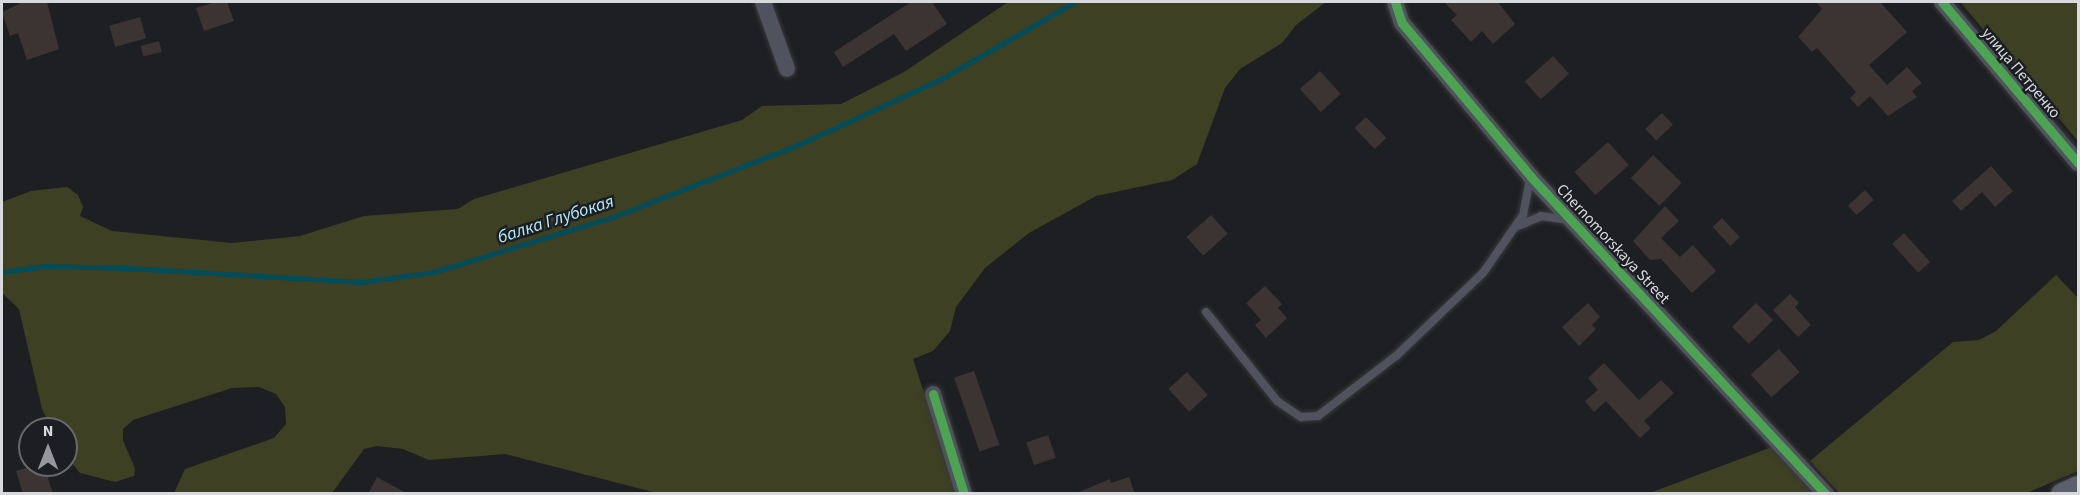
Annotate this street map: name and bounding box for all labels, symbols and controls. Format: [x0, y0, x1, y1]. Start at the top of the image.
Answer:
street label: улица Петренко [1977, 24, 2065, 122]
street label: Chernomorskaya Street [1552, 180, 1674, 308]
water label: балка Глубокая [495, 191, 617, 249]
north arrow [18, 417, 78, 477]
text: N [43, 420, 53, 442]

